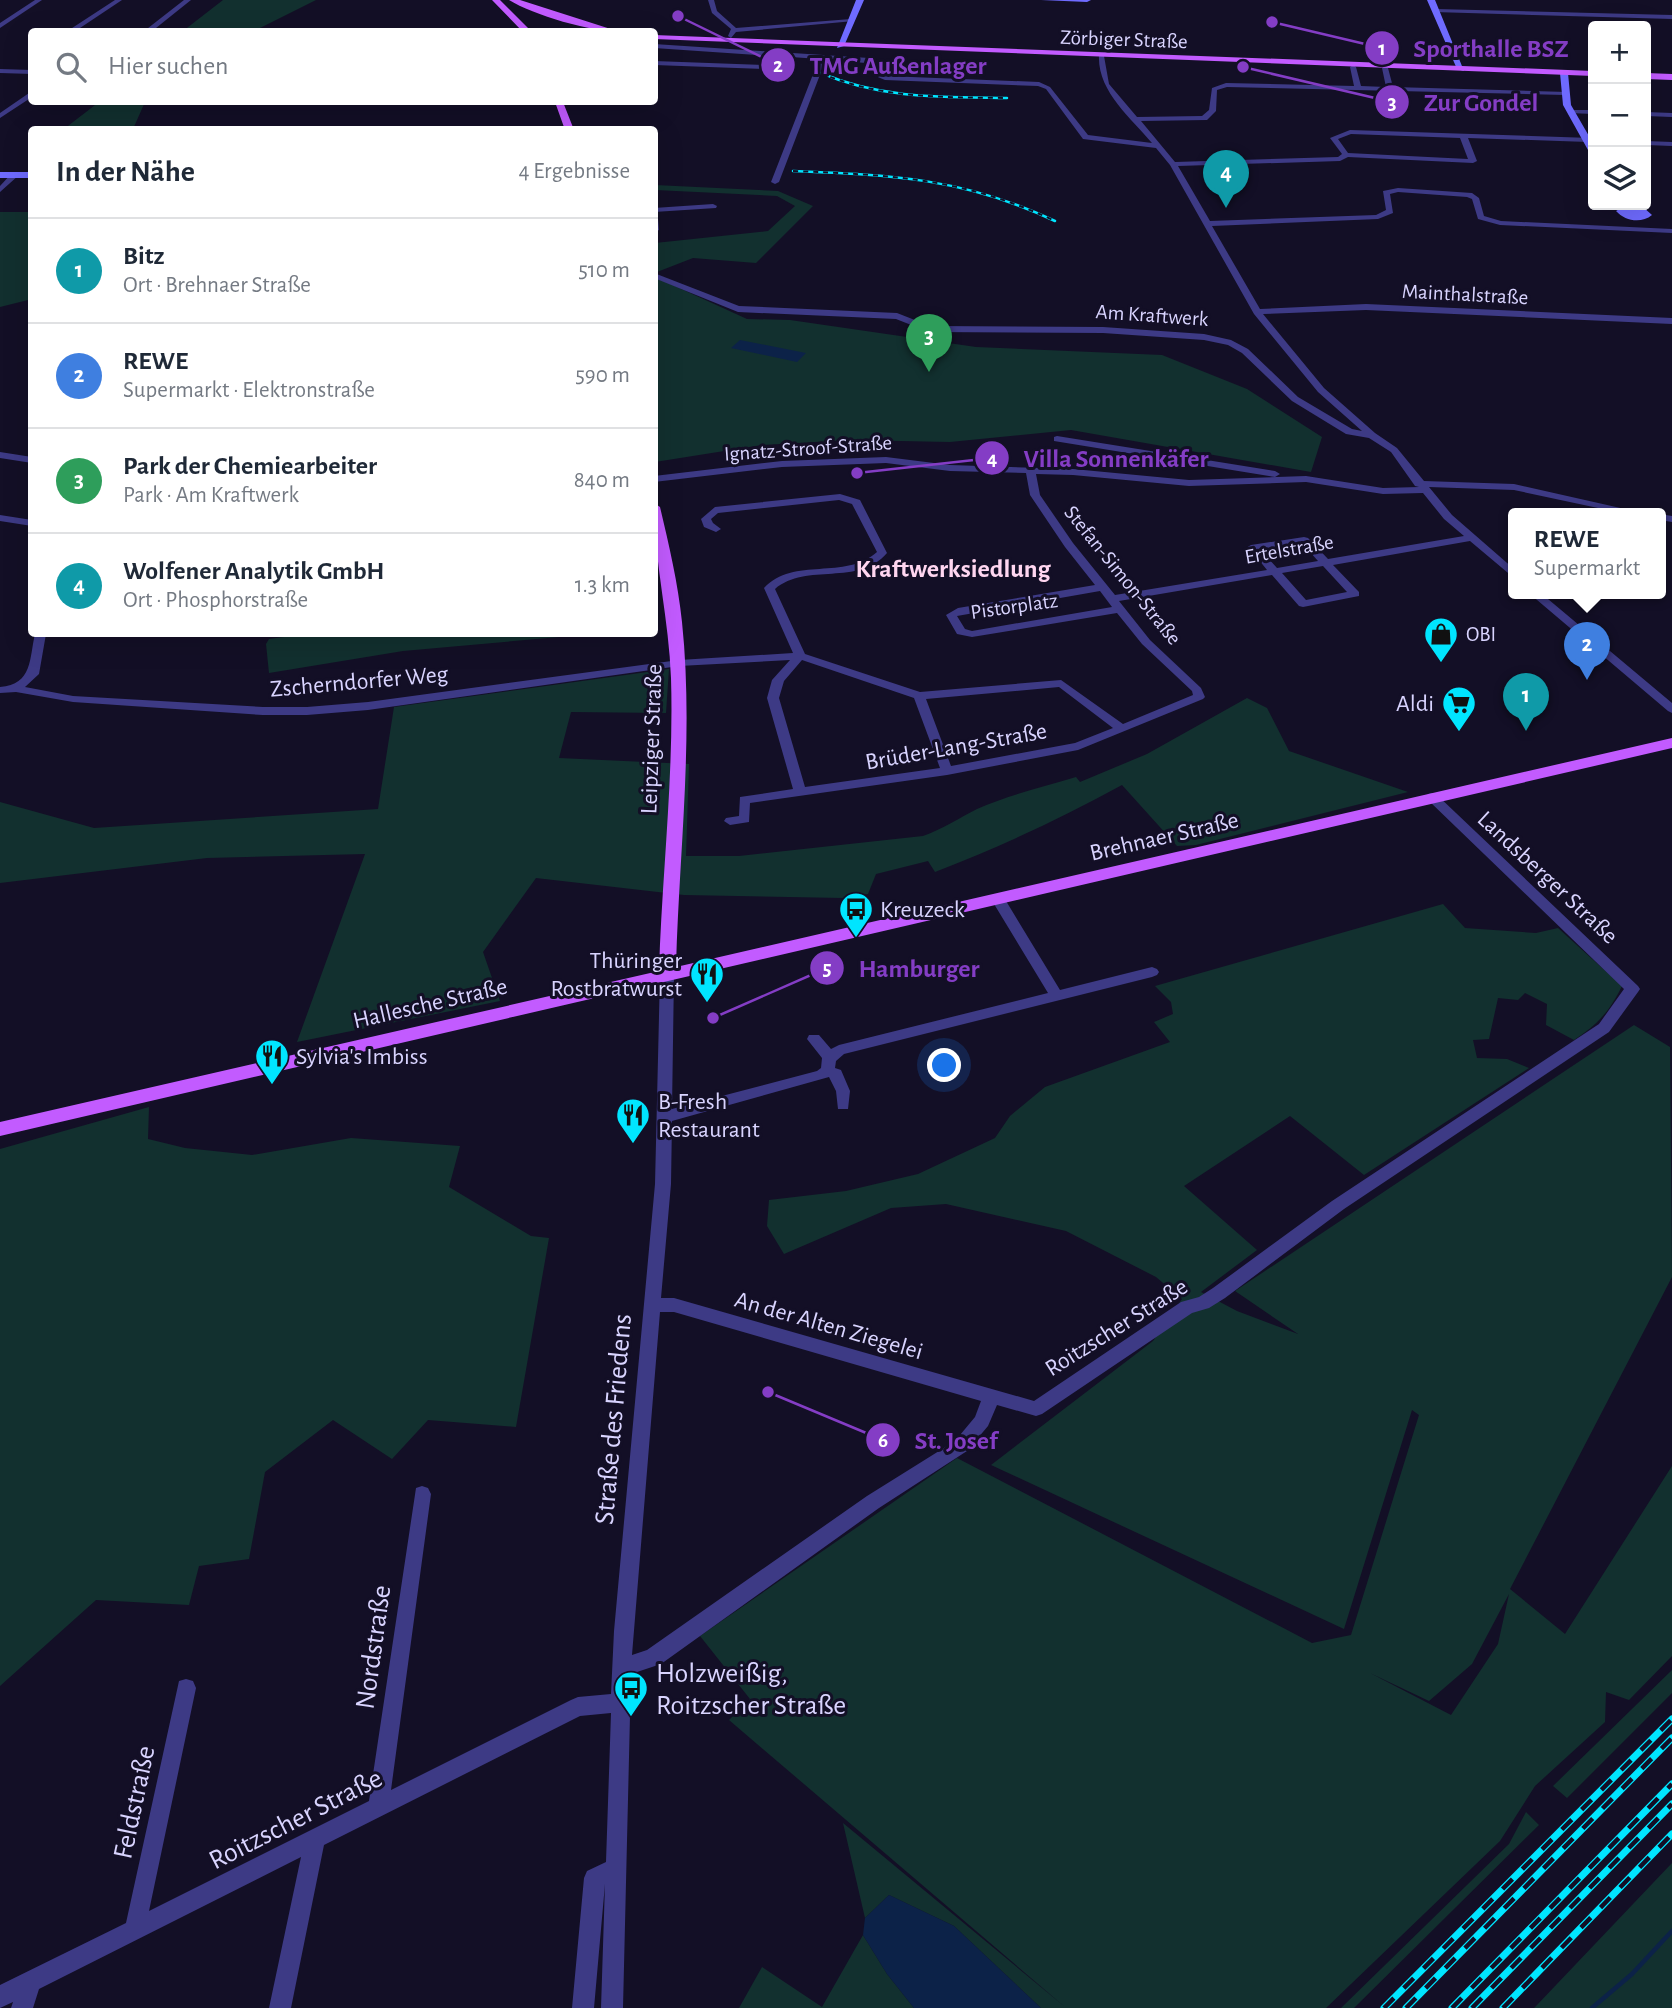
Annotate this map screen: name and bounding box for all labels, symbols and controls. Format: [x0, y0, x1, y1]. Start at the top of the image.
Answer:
map controls [1588, 21, 1651, 210]
button: + [1588, 21, 1651, 84]
callout: Sporthalle BSZ [1364, 24, 1583, 71]
street label: Zörbiger Straße [1060, 27, 1188, 52]
search box [28, 28, 658, 105]
text: Sporthalle BSZ [1413, 36, 1569, 62]
text: 1 [1378, 38, 1386, 59]
callout: TMG Außenlager [761, 41, 1001, 88]
icon: search [52, 48, 90, 86]
text: Hier suchen [108, 53, 229, 79]
text: TMG Außenlager [809, 53, 987, 79]
text: 2 [773, 55, 783, 76]
callout: Zur Gondel [1375, 79, 1552, 126]
button: − [1588, 84, 1651, 147]
text: Zur Gondel [1424, 90, 1538, 116]
text: 3 [1387, 92, 1397, 113]
button: layers [1588, 147, 1651, 210]
pin: 4 [1203, 150, 1249, 208]
text: In der Nähe [56, 157, 195, 187]
text: 4 Ergebnisse [518, 160, 630, 183]
text: Bitz [123, 243, 165, 269]
text: 1 [75, 259, 83, 282]
text: 510 m [578, 259, 630, 282]
text: Ort · Brehnaer Straße [123, 274, 311, 297]
street label: Mainthalstraße [1401, 281, 1529, 308]
street label: Am Kraftwerk [1095, 301, 1209, 330]
pin: 3 [906, 314, 952, 372]
text: REWE [123, 348, 188, 374]
text: 2 [74, 364, 84, 387]
text: 590 m [575, 364, 630, 387]
text: Supermarkt · Elektronstraße [123, 379, 375, 402]
street label: Ignatz-Stroof-Straße [723, 432, 893, 465]
callout: Villa Sonnenkäfer [974, 434, 1222, 481]
text: Villa Sonnenkäfer [1023, 446, 1209, 472]
text: 4 [987, 448, 997, 469]
text: Park der Chemiearbeiter [123, 453, 377, 479]
text: 3 [74, 469, 84, 492]
text: 840 m [574, 469, 630, 492]
text: Park · Am Kraftwerk [123, 484, 299, 507]
street label: Stefan-Simon-Straße [1060, 502, 1185, 649]
popup [1508, 508, 1666, 599]
text: REWE [1534, 526, 1599, 552]
street label: Ertelstraße [1243, 531, 1335, 568]
district label: Kraftwerksiedlung [856, 556, 1051, 582]
text: Supermarkt [1534, 557, 1640, 580]
text: Wolfener Analytik GmbH [123, 558, 384, 584]
text: 4 [73, 574, 85, 597]
text: 1.3 km [575, 574, 630, 597]
text: Ort · Phosphorstraße [123, 589, 308, 612]
street label: Pistorplatz [969, 590, 1059, 623]
shop icon: OBI [1422, 615, 1460, 664]
pin: 2 [1564, 622, 1610, 680]
place label: OBI [1466, 624, 1496, 645]
street label: Zscherndorfer Weg [269, 662, 449, 702]
street label: Leipziger Straße [637, 663, 667, 815]
pin: 1 [1503, 673, 1549, 731]
supermarket icon: Aldi [1440, 684, 1478, 733]
place label: Aldi [1396, 692, 1434, 716]
street label: Brüder-Lang-Straße [864, 719, 1049, 775]
street label: Landsberger Straße [1473, 807, 1622, 949]
street label: Brehnaer Straße [1088, 808, 1241, 866]
bus stop icon: Kreuzeck [837, 890, 875, 939]
place label: Kreuzeck [880, 898, 965, 922]
callout: Hamburger [810, 944, 994, 991]
place label: Thüringer Rostbratwurst [550, 949, 682, 1001]
restaurant icon: Thüringer Rostbratwurst [688, 955, 726, 1004]
text: Hamburger [858, 956, 980, 982]
text: 5 [822, 958, 832, 979]
street label: Hallesche Straße [351, 975, 510, 1033]
restaurant icon: Sylvia's Imbiss [253, 1037, 291, 1086]
place label: Sylvia's Imbiss [296, 1045, 428, 1069]
your location [927, 1048, 961, 1082]
place label: B-Fresh Restaurant [658, 1090, 760, 1142]
restaurant icon: B-Fresh Restaurant [614, 1096, 652, 1145]
street label: Roitzscher Straße [1041, 1275, 1192, 1381]
street label: An der Alten Ziegelei [732, 1288, 926, 1364]
street label: Straße des Friedens [591, 1313, 637, 1526]
callout: St. Josef [865, 1416, 1011, 1463]
text: St. Josef [914, 1428, 1000, 1454]
text: 6 [878, 1430, 888, 1451]
street label: Nordstraße [351, 1583, 397, 1711]
place label: Holzweißig, Roitzscher Straße [656, 1660, 846, 1720]
bus stop icon: Holzweißig, Roitzscher Straße [612, 1669, 650, 1718]
street label: Feldstraße [109, 1743, 161, 1862]
street label: Roitzscher Straße [205, 1764, 387, 1875]

